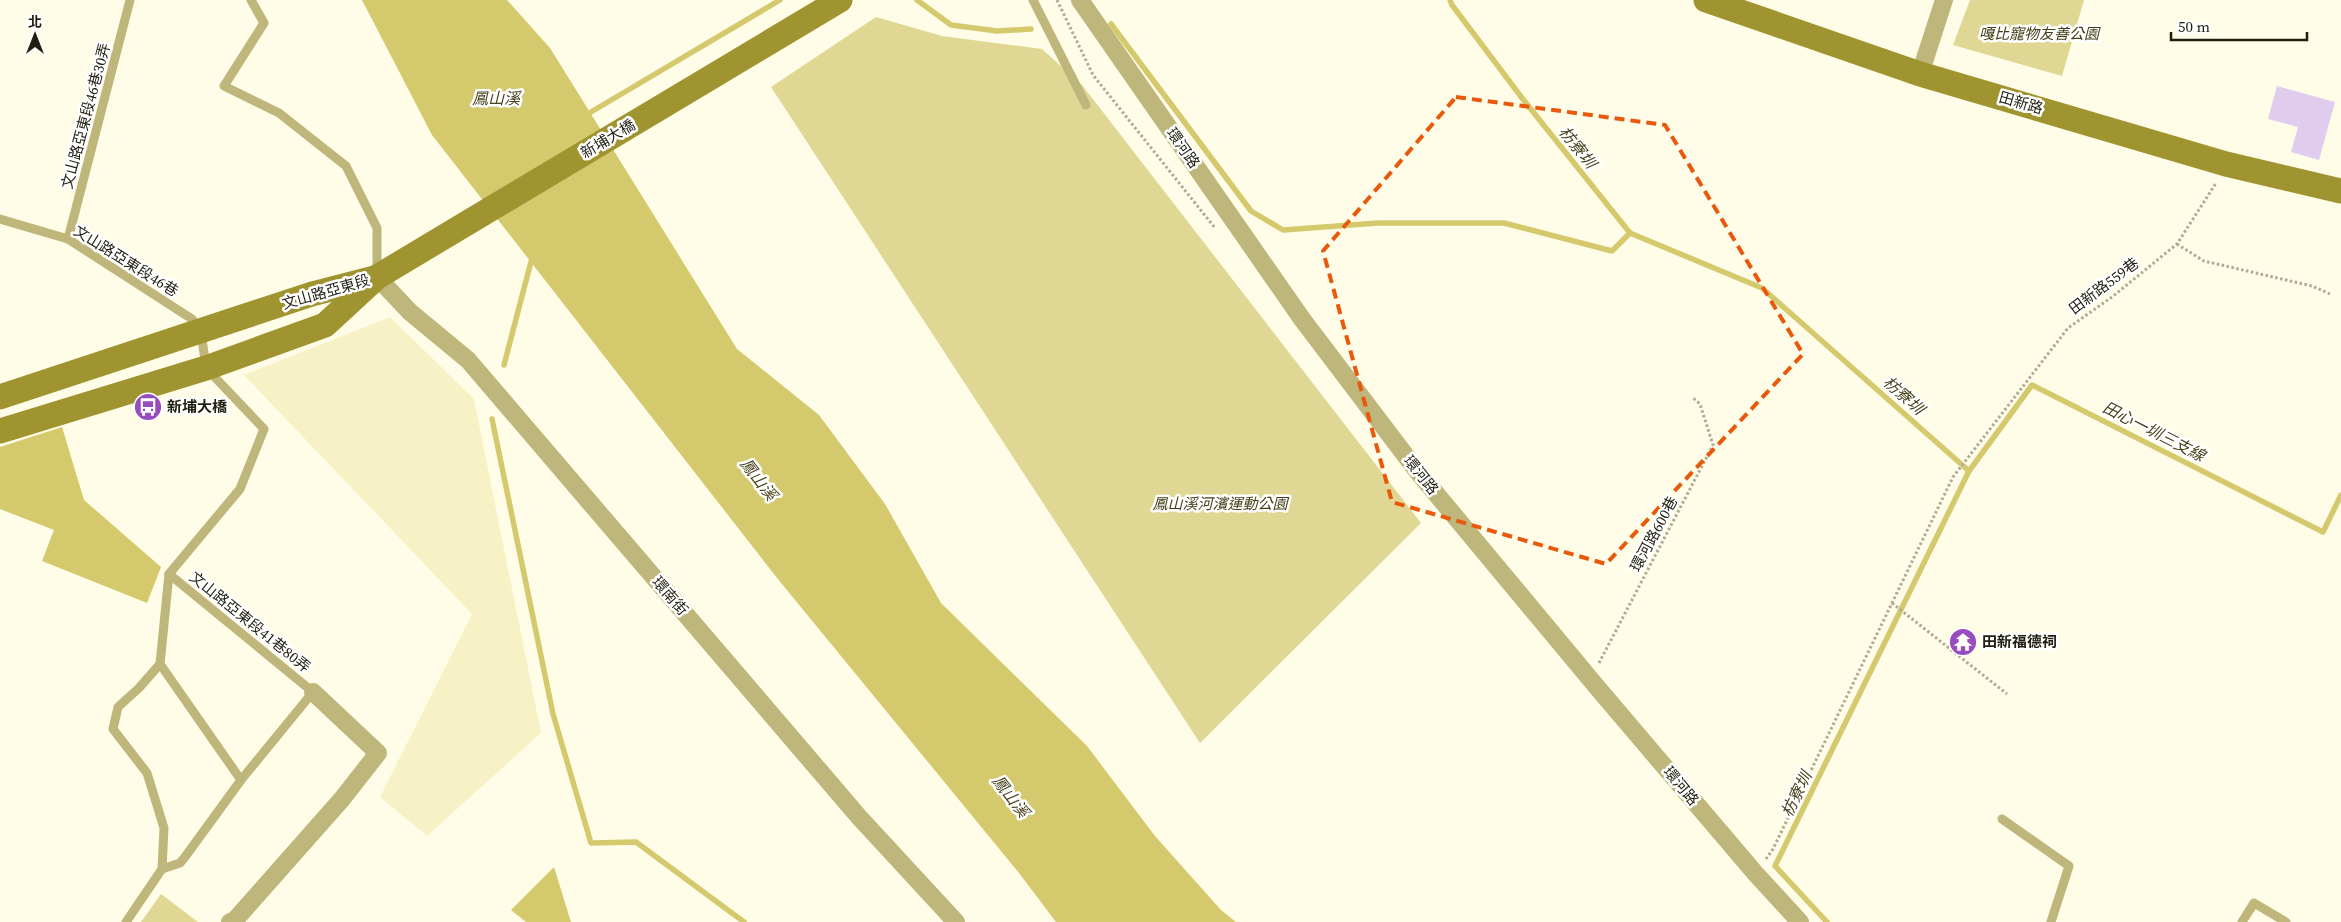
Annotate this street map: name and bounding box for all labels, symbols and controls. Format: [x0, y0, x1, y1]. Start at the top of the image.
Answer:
north arrow [10, 10, 60, 60]
scale bar [2171, 10, 2307, 42]
text: 北 [28, 12, 42, 32]
text: 50 m [2178, 16, 2210, 37]
park label: 嘎比寵物友善公園 [1979, 23, 2101, 44]
street label: 文山路亞東段46巷30弄 [56, 41, 115, 191]
street label: 田新路 [1997, 86, 2046, 119]
water label: 鳳山溪 [472, 87, 522, 109]
street label: 新埔大橋 [577, 114, 639, 163]
water label: 枋寮圳 [1554, 121, 1603, 174]
street label: 環河路 [1162, 123, 1205, 172]
street label: 文山路亞東段46巷 [70, 220, 183, 301]
street label: 田新路559巷 [2064, 252, 2143, 319]
street label: 文山路亞東段 [280, 269, 372, 314]
water label: 枋寮圳 [1879, 371, 1931, 421]
bus stop icon: 新埔大橋 [133, 392, 163, 422]
place label: 新埔大橋 [167, 396, 228, 417]
water label: 田心一圳三支線 [2099, 396, 2211, 467]
street label: 環河路 [1399, 451, 1444, 499]
water label: 鳳山溪 [736, 453, 784, 506]
street label: 環河路600巷 [1625, 492, 1682, 575]
park label: 鳳山溪河濱運動公園 [1152, 493, 1289, 514]
street label: 文山路亞東段41巷80弄 [185, 566, 315, 677]
street label: 環南街 [648, 572, 693, 620]
temple icon: 田新福德祠 [1948, 627, 1978, 657]
place label: 田新福德祠 [1982, 631, 2057, 652]
street label: 環河路 [1659, 762, 1704, 810]
water label: 枋寮圳 [1776, 766, 1817, 820]
water label: 鳳山溪 [988, 770, 1036, 823]

